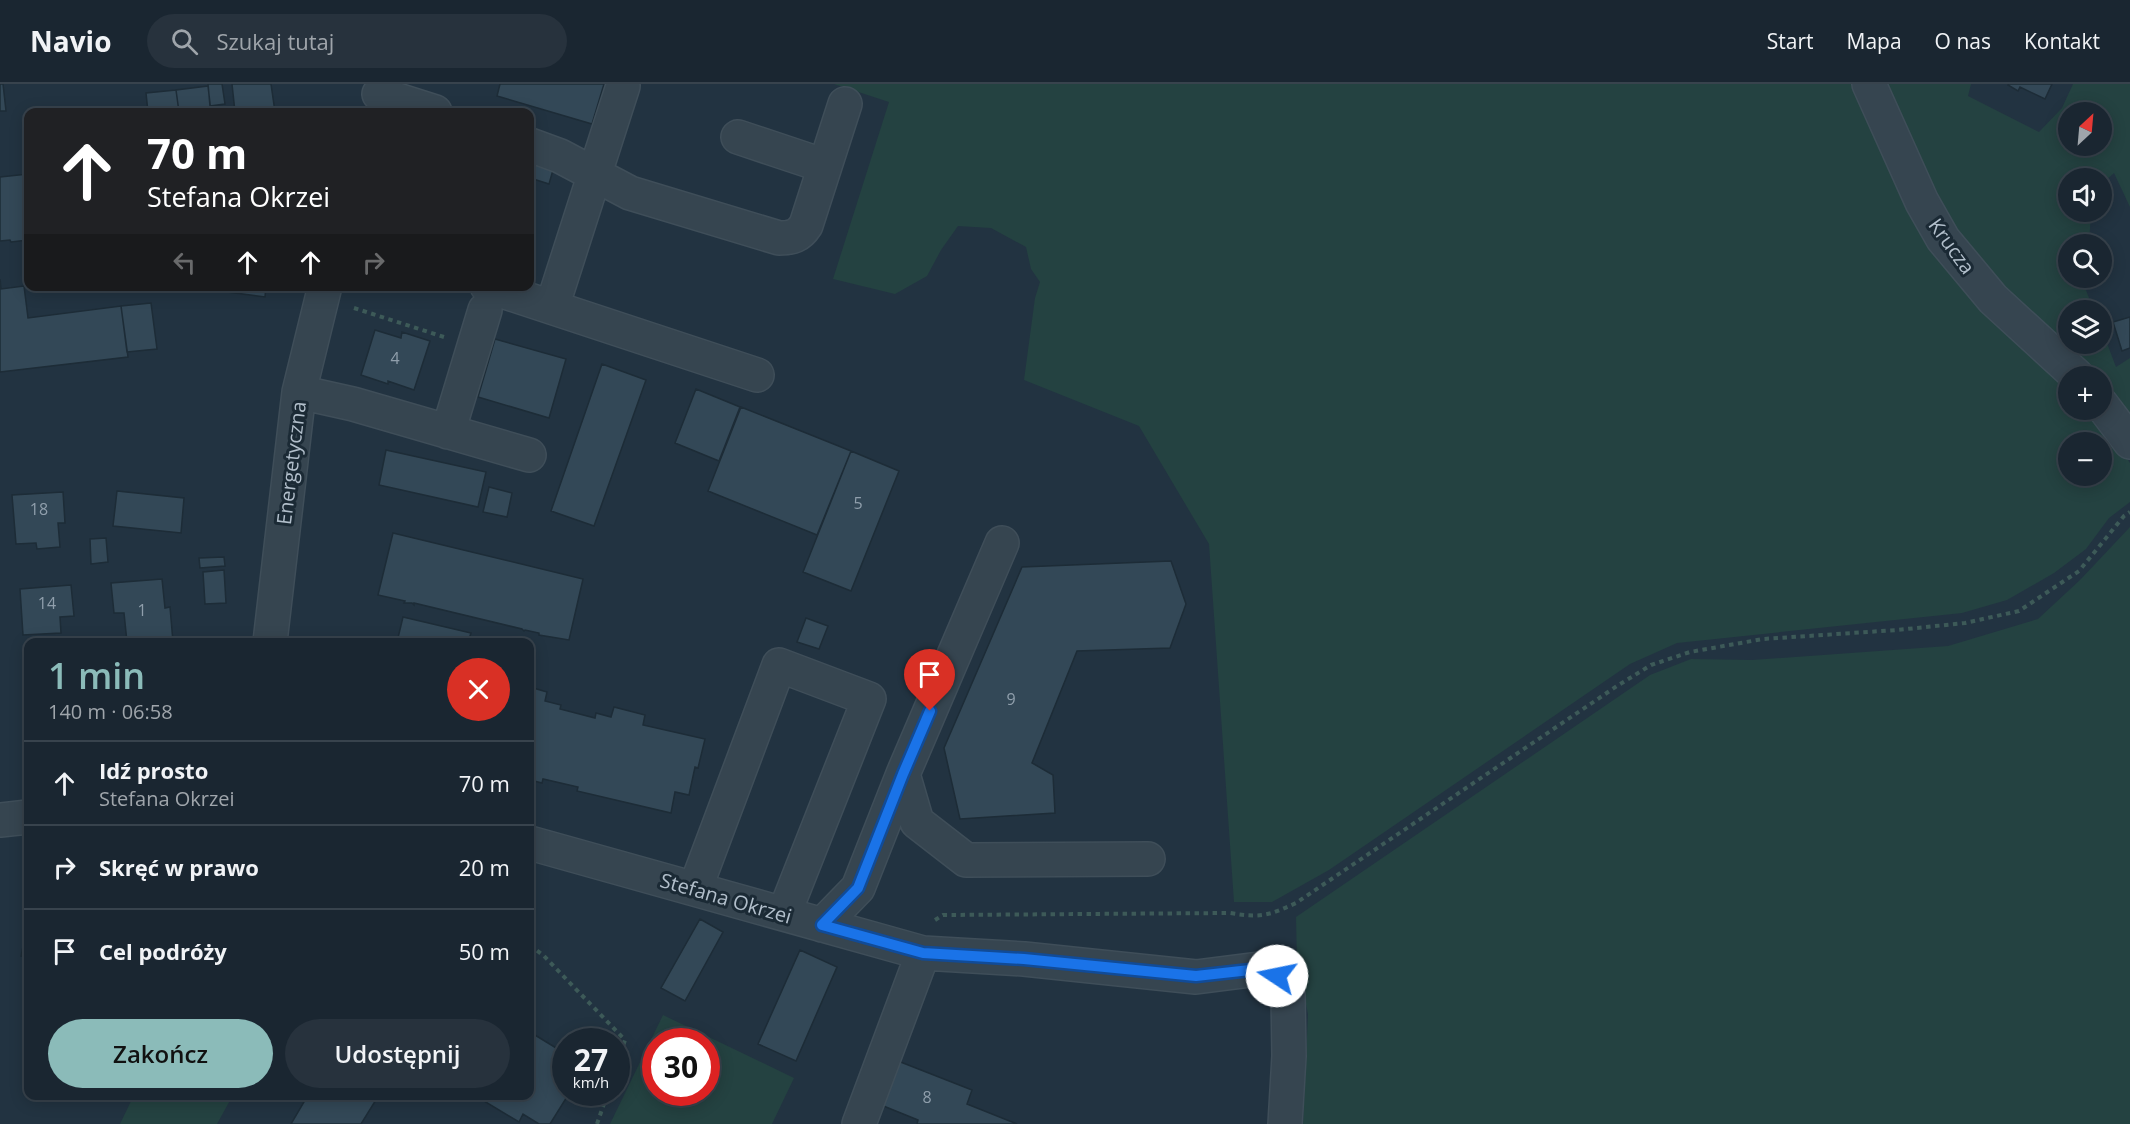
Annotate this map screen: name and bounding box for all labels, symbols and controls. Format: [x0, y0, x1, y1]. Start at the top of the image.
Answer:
search box [147, 14, 567, 68]
text: Navio [30, 22, 111, 60]
icon: search [168, 25, 201, 58]
text: Szukaj tutaj [216, 26, 334, 56]
text: Start [1767, 27, 1814, 55]
text: Mapa [1847, 27, 1902, 55]
text: O nas [1935, 27, 1991, 55]
text: Kontakt [2024, 27, 2100, 55]
north arrow [2058, 102, 2112, 156]
map controls [2058, 102, 2112, 486]
text: 70 m [147, 124, 247, 181]
icon: ahead [48, 132, 126, 210]
button: sound [2058, 168, 2112, 222]
text: Stefana Okrzei [147, 178, 330, 215]
street label: Krucza [1923, 213, 1981, 279]
button: search [2058, 234, 2112, 288]
icon: left [168, 246, 201, 279]
icon: ahead [231, 246, 264, 279]
icon: ahead [294, 246, 327, 279]
icon: right [357, 246, 390, 279]
button: layers [2058, 300, 2112, 354]
house number: 4 [390, 347, 400, 369]
button: + [2058, 366, 2112, 420]
street label: Energetyczna [270, 400, 312, 526]
button: − [2058, 432, 2112, 486]
house number: 5 [853, 492, 863, 514]
house number: 18 [30, 498, 48, 520]
house number: 14 [38, 592, 56, 614]
house number: 1 [137, 599, 147, 621]
pin [904, 649, 955, 711]
text: 1 min [48, 651, 145, 700]
button: close [447, 658, 510, 721]
icon: arrive [913, 658, 946, 691]
house number: 9 [1006, 688, 1016, 710]
text: 140 m · 06:58 [48, 698, 173, 725]
text: Idź prosto [99, 755, 208, 785]
icon: ahead [48, 767, 81, 800]
text: 70 m [459, 768, 510, 798]
text: Stefana Okrzei [99, 785, 235, 812]
icon: right [48, 851, 81, 884]
text: Skręć w prawo [99, 852, 259, 882]
text: 20 m [459, 852, 510, 882]
street label: Stefana Okrzei [657, 866, 795, 930]
icon: arrive [48, 935, 81, 968]
text: Cel podróży [99, 936, 227, 966]
text: 50 m [459, 936, 510, 966]
position arrow [1245, 944, 1309, 1008]
button: Zakończ [48, 1019, 273, 1088]
button: Udostępnij [285, 1019, 510, 1088]
speed limit sign: 30 [642, 1028, 720, 1106]
text: 27 [574, 1039, 608, 1080]
text: km/h [573, 1072, 609, 1092]
house number: 8 [922, 1086, 932, 1108]

